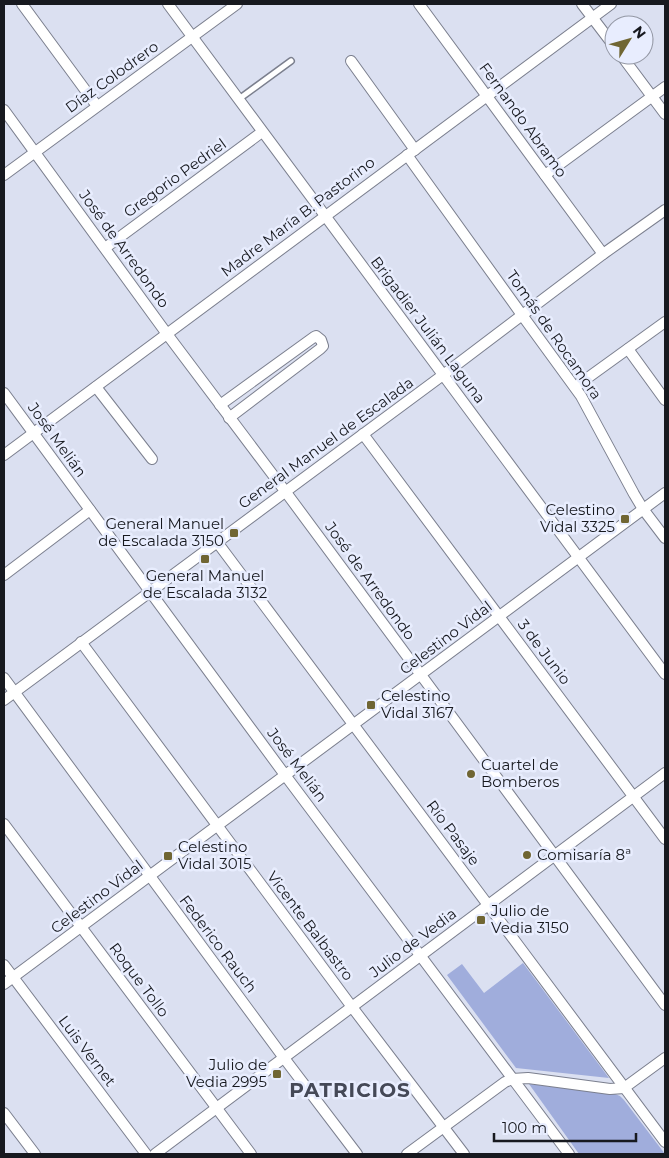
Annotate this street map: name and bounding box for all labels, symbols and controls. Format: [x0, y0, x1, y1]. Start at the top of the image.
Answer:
north arrow [604, 15, 654, 65]
text: N [629, 22, 650, 42]
street label: Díaz Colodrero [62, 36, 162, 117]
street label: Fernando Abramo [475, 59, 571, 181]
street label: Gregorio Pedriel [120, 134, 230, 221]
street label: Madre María B. Pastorino [217, 152, 378, 281]
street label: José de Arredondo [75, 185, 174, 311]
street label: Brigadier Julián Laguna [367, 252, 490, 407]
street label: Tomás de Rocamora [503, 266, 606, 403]
street label: General Manuel de Escalada [234, 373, 417, 513]
street label: José Melián [23, 398, 91, 481]
place label: Celestino Vidal 3325 [540, 500, 615, 536]
marker: Celestino Vidal 3325 [619, 513, 631, 525]
place label: General Manuel de Escalada 3150 [98, 514, 224, 550]
street label: José de Arredondo [321, 517, 420, 643]
marker: General Manuel de Escalada 3150 [228, 527, 240, 539]
marker: General Manuel de Escalada 3132 [199, 553, 211, 565]
place label: General Manuel de Escalada 3132 [143, 566, 267, 602]
street label: Celestino Vidal [396, 597, 496, 678]
street label: 3 de Junio [514, 615, 575, 688]
place label: Celestino Vidal 3167 [381, 686, 454, 722]
marker: Celestino Vidal 3167 [365, 699, 377, 711]
street label: José Melián [263, 723, 331, 805]
place label: Cuartel de Bomberos [481, 755, 559, 791]
marker: Cuartel de Bomberos [465, 768, 477, 780]
street label: Río Pasaje [423, 796, 484, 869]
place label: Celestino Vidal 3015 [178, 837, 252, 873]
place label: Comisaría 8ª [537, 845, 631, 864]
marker: Comisaría 8ª [521, 849, 533, 861]
marker: Celestino Vidal 3015 [162, 850, 174, 862]
street label: Celestino Vidal [47, 856, 147, 937]
street label: Vicente Balbastro [263, 867, 358, 984]
street label: Federico Rauch [176, 891, 261, 996]
place label: Julio de Vedia 3150 [490, 901, 569, 937]
street label: Julio de Vedia [365, 904, 460, 982]
marker: Julio de Vedia 3150 [475, 914, 487, 926]
street label: Roque Tollo [105, 939, 174, 1021]
street label: Luis Vernet [55, 1011, 120, 1090]
place label: Julio de Vedia 2995 [186, 1055, 267, 1091]
marker: Julio de Vedia 2995 [271, 1068, 283, 1080]
district label: PATRICIOS [289, 1078, 411, 1102]
scale bar [494, 1110, 636, 1142]
text: 100 m [502, 1118, 547, 1137]

